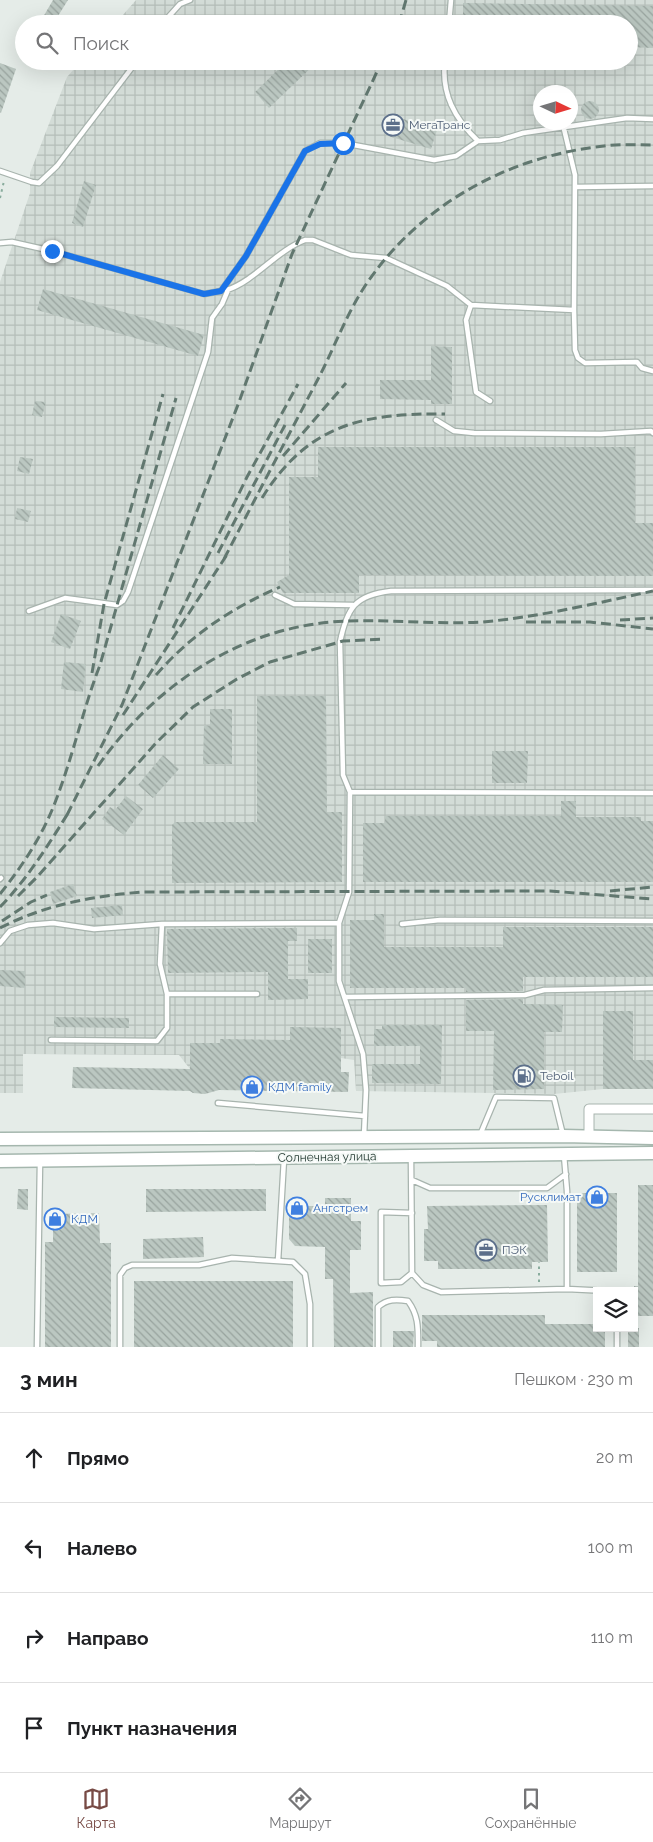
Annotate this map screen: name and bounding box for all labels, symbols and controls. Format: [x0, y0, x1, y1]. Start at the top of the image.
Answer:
search box [15, 15, 638, 70]
icon: search [33, 29, 61, 57]
text: Поиск [73, 32, 129, 54]
north arrow [533, 85, 578, 130]
office icon: МегаТранс [381, 113, 405, 137]
place label: МегаТранс [409, 118, 471, 132]
route start [332, 132, 355, 155]
route end [41, 240, 64, 263]
fuel station icon: Teboil [512, 1064, 536, 1088]
place label: Teboil [540, 1069, 574, 1083]
shop icon: КДМ family [240, 1075, 264, 1099]
place label: КДМ family [268, 1080, 332, 1094]
street label: Солнечная улица [277, 1149, 377, 1165]
shop icon: Русклимат [585, 1185, 609, 1209]
place label: Русклимат [520, 1190, 581, 1204]
shop icon: Ангстрем [285, 1196, 309, 1220]
place label: Ангстрем [313, 1201, 368, 1215]
shop icon: КДМ [43, 1207, 67, 1231]
place label: КДМ [71, 1212, 98, 1226]
office icon: ПЭК [474, 1238, 498, 1262]
place label: ПЭК [502, 1243, 527, 1257]
map controls [593, 1287, 638, 1332]
button: layers [593, 1287, 638, 1332]
text: 3 мин [20, 1367, 78, 1392]
text: Пешком · 230 m [514, 1370, 633, 1389]
icon: ahead [20, 1444, 48, 1472]
text: Прямо [67, 1447, 129, 1469]
text: 20 m [596, 1448, 633, 1467]
icon: left [20, 1534, 48, 1562]
text: Налево [67, 1537, 137, 1559]
text: 100 m [588, 1538, 633, 1557]
icon: right [20, 1624, 48, 1652]
text: Направо [67, 1627, 148, 1649]
text: 110 m [591, 1628, 633, 1647]
icon: arrive [20, 1714, 48, 1742]
text: Пункт назначения [67, 1717, 237, 1739]
tab: Карта [77, 1785, 116, 1831]
tab: Маршрут [269, 1785, 332, 1831]
tab: Сохранённые [485, 1785, 576, 1831]

